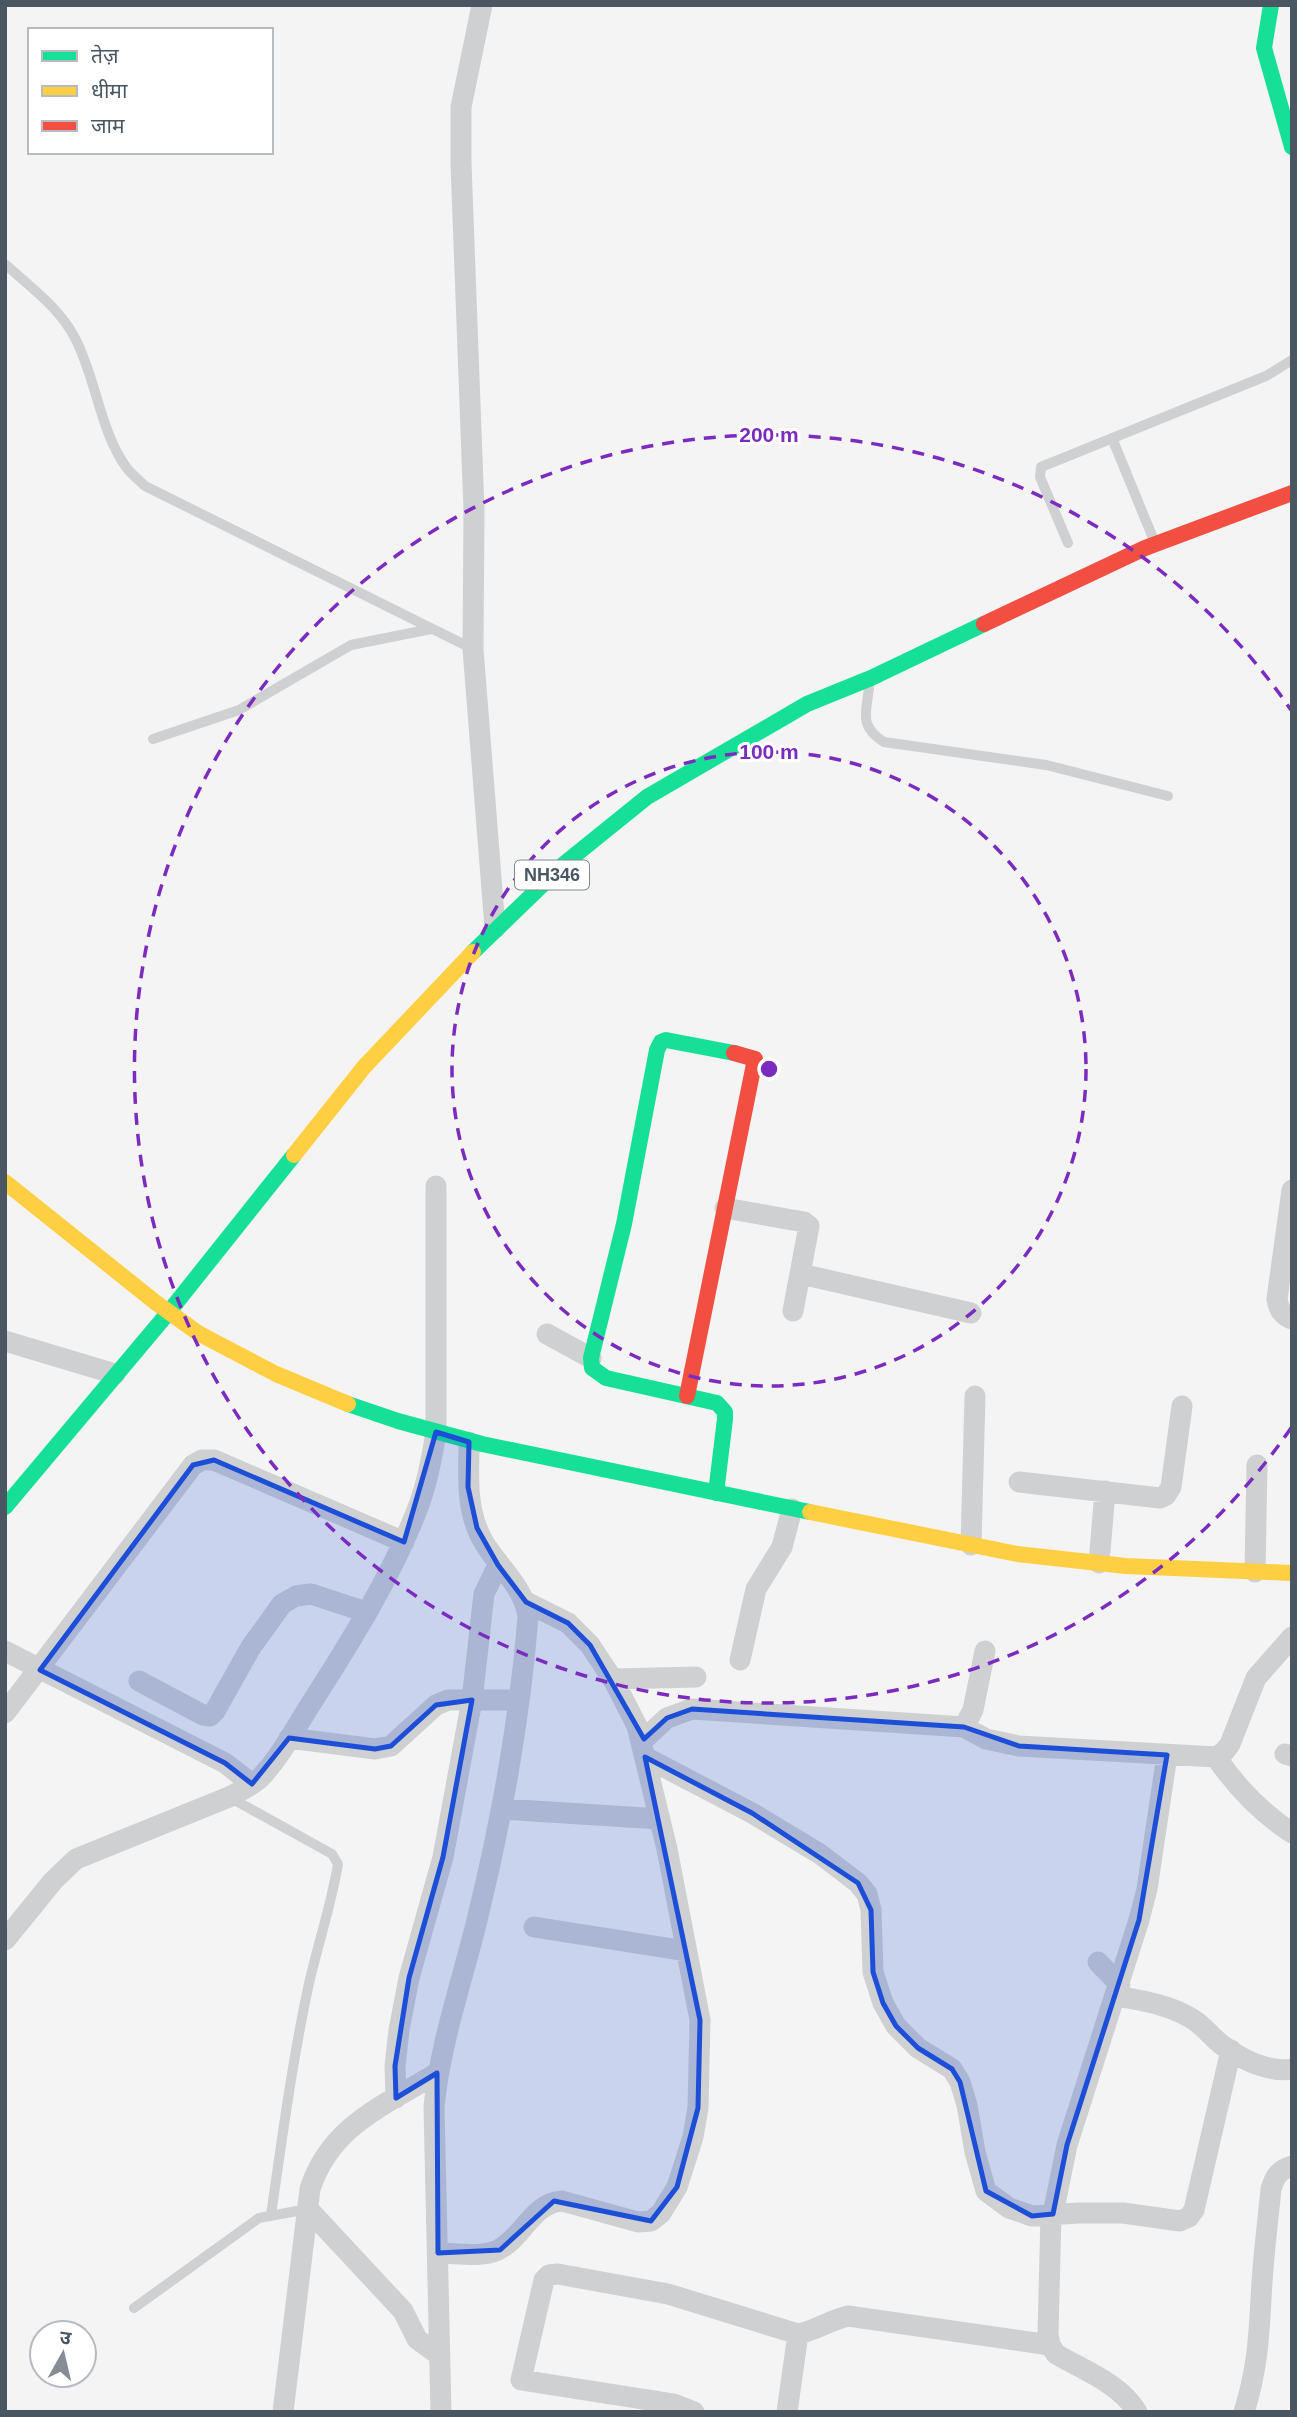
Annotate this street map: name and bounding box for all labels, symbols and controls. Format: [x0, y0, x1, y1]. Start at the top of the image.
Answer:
legend [28, 28, 273, 154]
text: तेज़ [91, 44, 119, 67]
text: धीमा [91, 79, 128, 102]
text: जाम [91, 114, 125, 137]
text: 200 m [739, 423, 799, 446]
text: 100 m [739, 740, 799, 763]
road number: NH346 [515, 860, 589, 890]
centre of rings [757, 1057, 781, 1081]
north arrow [28, 2319, 98, 2389]
text: उ [58, 2326, 73, 2349]

